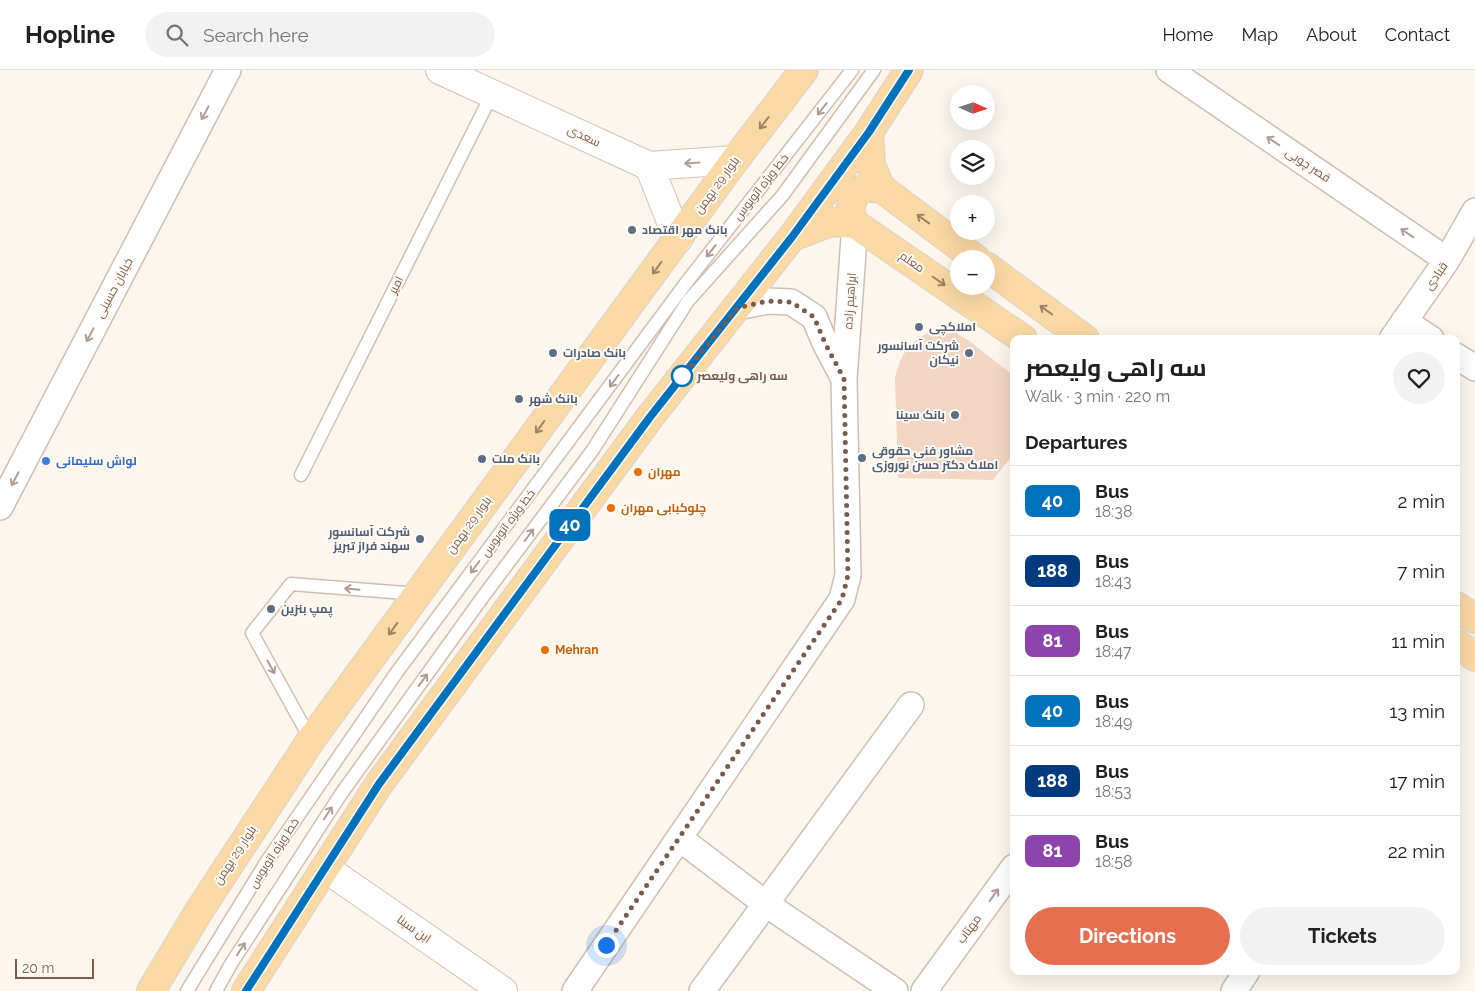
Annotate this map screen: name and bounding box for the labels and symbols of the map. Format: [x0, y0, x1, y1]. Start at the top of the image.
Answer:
north arrow [950, 85, 995, 130]
one-way arrow [817, 102, 828, 115]
one-way arrow [200, 105, 209, 120]
one-way arrow [758, 116, 769, 129]
street label: سعدی [565, 122, 603, 150]
one-way arrow [1266, 136, 1280, 146]
street label: قصر چوبی [1282, 145, 1333, 187]
street label: خط ویژه اتوبوس [731, 151, 791, 223]
street label: بلوار 29 بهمن [692, 154, 742, 216]
one-way arrow [684, 158, 700, 168]
one-way arrow [917, 214, 930, 225]
place label: بانک مهر اقتصاد [642, 223, 728, 238]
marker: بانک مهر اقتصاد [626, 224, 638, 236]
one-way arrow [1400, 228, 1414, 238]
one-way arrow [706, 244, 717, 257]
street label: معلم [896, 249, 927, 276]
street label: خیابان حسینی [92, 256, 136, 320]
street label: قبادی [1421, 259, 1451, 293]
one-way arrow [652, 261, 662, 275]
street label: ابراهیم زاده [841, 272, 860, 330]
street label: امیر [385, 274, 406, 297]
one-way arrow [931, 276, 945, 286]
one-way arrow [1039, 305, 1053, 315]
place label: املاکچی [929, 320, 976, 336]
marker: املاکچی [913, 321, 925, 333]
one-way arrow [85, 327, 94, 342]
place label: شرکت آسانسور نیکان [876, 339, 959, 368]
place label: بانک صادرات [563, 346, 626, 361]
marker: بانک صادرات [547, 347, 559, 359]
marker: شرکت آسانسور نیکان [963, 347, 975, 359]
marker: سه راهی ولیعصر [671, 365, 693, 387]
place label: سه راهی ولیعصر [696, 369, 788, 384]
one-way arrow [609, 374, 619, 388]
place label: بانک شهر [528, 392, 578, 407]
marker: بانک شهر [513, 393, 525, 405]
place label: بانک سینا [896, 408, 945, 422]
marker: بانک سینا [949, 409, 961, 421]
one-way arrow [535, 420, 546, 433]
place label: مشاور فنی حقوقی املاک دکتر حسن نوروزی [872, 444, 998, 473]
place label: بانک ملت [492, 452, 540, 466]
marker: مشاور فنی حقوقی املاک دکتر حسن نوروزی [856, 452, 868, 464]
marker: بانک ملت [476, 453, 488, 465]
place label: لواش سلیمانی [56, 454, 137, 469]
marker: لواش سلیمانی [40, 455, 52, 467]
place label: مهران [648, 465, 681, 480]
marker: مهران [632, 466, 644, 478]
one-way arrow [9, 471, 19, 486]
street label: خط ویژه اتوبوس [478, 487, 538, 559]
street label: بلوار 29 بهمن [444, 494, 494, 556]
place label: چلوکبابی مهران [621, 501, 706, 517]
marker: چلوکبابی مهران [605, 502, 617, 514]
line badge: 40 [548, 509, 592, 541]
place label: شرکت آسانسور سهند فراز تبریز [327, 525, 410, 554]
one-way arrow [524, 529, 535, 542]
marker: شرکت آسانسور سهند فراز تبریز [414, 533, 426, 545]
one-way arrow [470, 560, 480, 574]
one-way arrow [344, 584, 360, 593]
place label: پمپ بنزین [281, 602, 333, 618]
marker: پمپ بنزین [265, 603, 277, 615]
one-way arrow [388, 622, 398, 636]
place label: Mehran [555, 643, 598, 657]
marker: Mehran [539, 644, 551, 656]
one-way arrow [266, 659, 276, 673]
one-way arrow [418, 673, 428, 687]
one-way arrow [324, 806, 334, 820]
street label: خط ویژه اتوبوس [246, 815, 302, 891]
street label: بلوار 29 بهمن [211, 823, 259, 887]
one-way arrow [989, 888, 999, 902]
street label: ابن سینا [394, 912, 434, 946]
street label: مهتاب [954, 912, 984, 946]
your location [594, 933, 619, 958]
one-way arrow [236, 943, 246, 957]
scale bar [15, 956, 94, 979]

